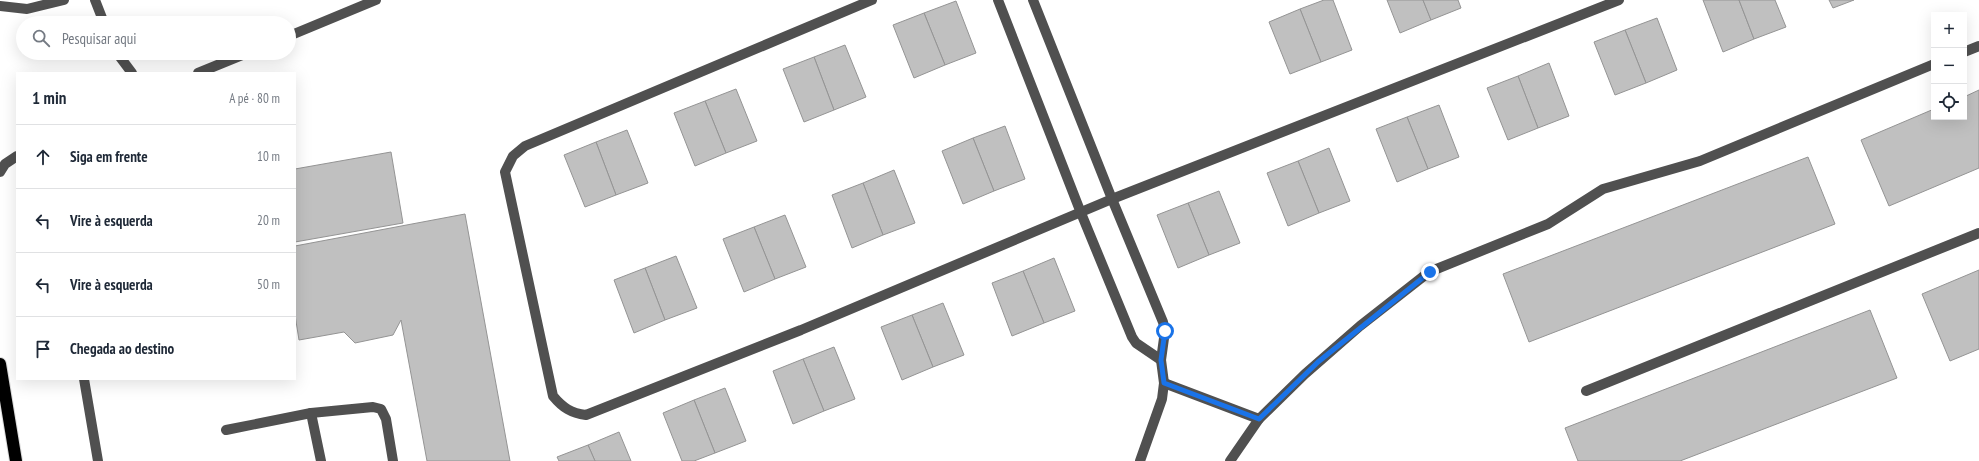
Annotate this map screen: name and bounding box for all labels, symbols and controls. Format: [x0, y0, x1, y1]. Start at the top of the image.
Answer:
map controls [1931, 12, 1967, 120]
button: + [1931, 12, 1967, 48]
search box [16, 16, 296, 60]
icon: search [30, 27, 52, 49]
text: Pesquisar aqui [62, 29, 136, 48]
button: − [1931, 48, 1967, 84]
button: locate [1931, 84, 1967, 120]
text: 1 min [32, 87, 66, 109]
text: A pé · 80 m [229, 90, 280, 107]
icon: ahead [32, 146, 54, 168]
text: Siga em frente [70, 147, 148, 166]
text: 10 m [257, 148, 280, 165]
icon: left [32, 210, 54, 232]
text: Vire à esquerda [70, 211, 153, 230]
text: 20 m [257, 212, 280, 229]
route end [1421, 263, 1439, 281]
icon: left [32, 274, 54, 296]
text: Vire à esquerda [70, 275, 153, 294]
text: 50 m [257, 276, 280, 293]
route start [1156, 322, 1174, 340]
icon: arrive [32, 338, 54, 360]
text: Chegada ao destino [70, 339, 174, 358]

